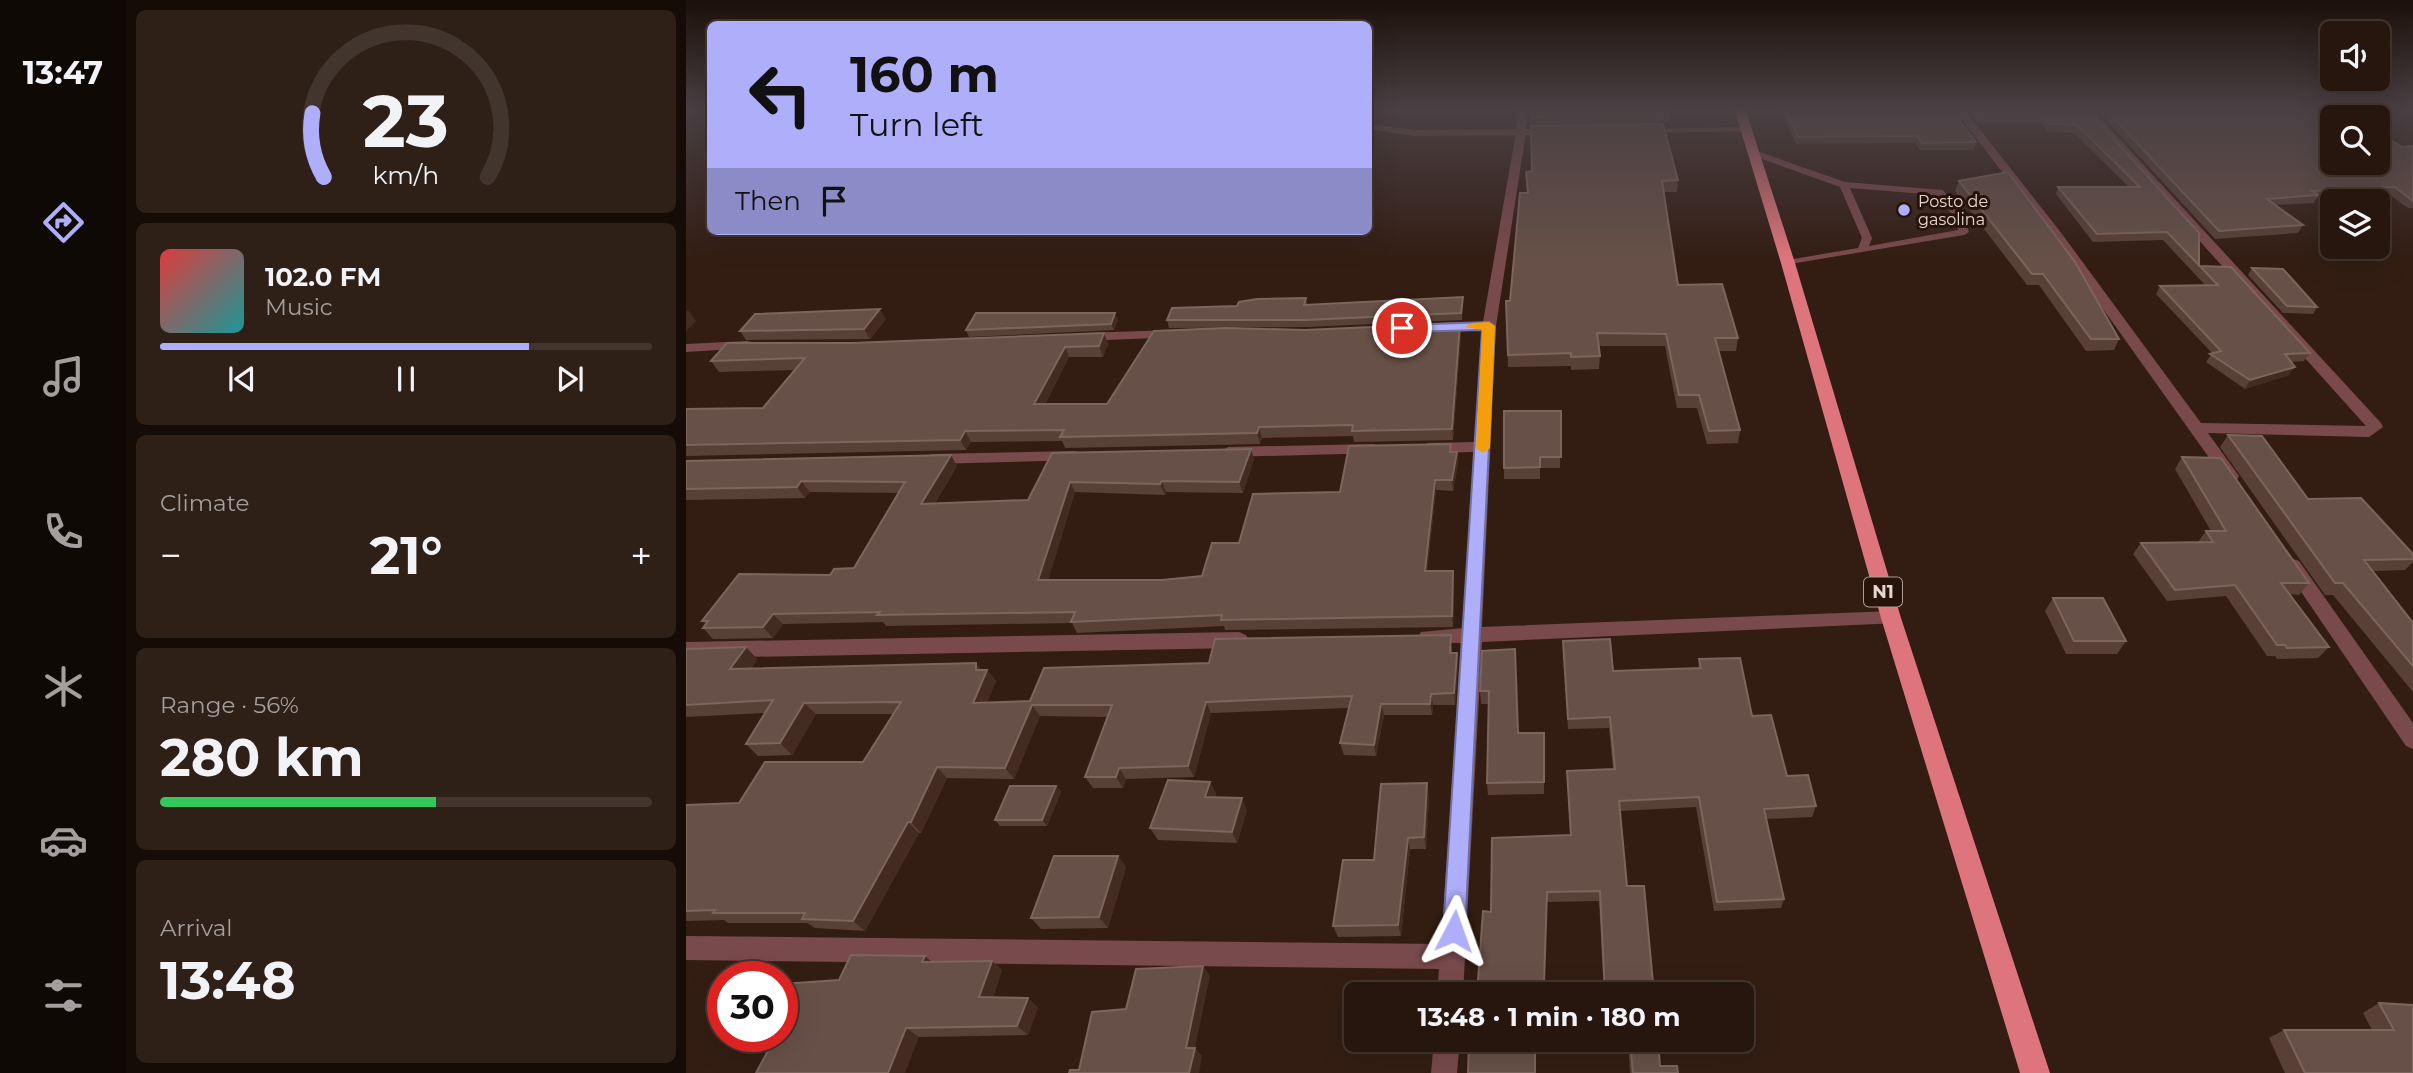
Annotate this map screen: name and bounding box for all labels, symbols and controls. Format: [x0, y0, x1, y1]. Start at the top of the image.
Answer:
map controls [2320, 21, 2390, 259]
button: sound [2320, 21, 2390, 91]
text: 160 m [850, 45, 999, 104]
icon: left [735, 49, 826, 140]
text: 13:47 [23, 53, 103, 92]
text: 23 [363, 78, 449, 166]
text: Turn left [850, 105, 984, 144]
button: search [2320, 105, 2390, 175]
text: km/h [373, 160, 439, 190]
icon: arrive [815, 182, 853, 220]
text: Then [735, 185, 801, 217]
button: layers [2320, 189, 2390, 259]
place label: Posto de gasolina [1918, 192, 1988, 229]
icon: directions [39, 198, 88, 247]
marker: Posto de gasolina [1896, 202, 1912, 218]
text: 102.0 FM [265, 261, 381, 293]
text: Music [265, 293, 333, 321]
pin [1372, 298, 1432, 358]
icon: arrive [1383, 309, 1421, 347]
icon: music [39, 352, 88, 401]
icon: previous [223, 360, 261, 398]
icon: pause [387, 360, 425, 398]
icon: next [551, 360, 589, 398]
text: Climate [160, 489, 249, 517]
icon: phone [39, 507, 88, 556]
text: 21° [370, 524, 442, 587]
text: − [160, 532, 182, 579]
text: + [630, 532, 652, 579]
road number: N1 [1864, 578, 1902, 606]
icon: climate [39, 662, 88, 711]
text: Range · 56% [160, 691, 299, 719]
text: 280 km [160, 726, 363, 789]
icon: car [39, 816, 88, 865]
position arrow [1417, 894, 1491, 968]
text: Arrival [160, 914, 233, 942]
text: 13:48 [160, 949, 295, 1012]
speed limit sign: 30 [707, 961, 798, 1052]
icon: filters [39, 971, 88, 1020]
text: 13:48 · 1 min · 180 m [1417, 1001, 1681, 1033]

